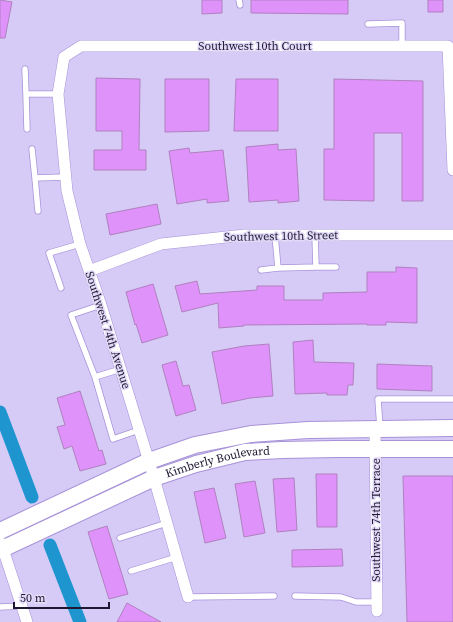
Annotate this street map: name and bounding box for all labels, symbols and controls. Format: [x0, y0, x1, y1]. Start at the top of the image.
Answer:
street label: Southwest 10th Court [198, 38, 312, 54]
street label: Southwest 10th Street [224, 227, 338, 245]
street label: Southwest 74th Avenue [81, 269, 135, 391]
street label: Kimberly Boulevard [163, 443, 270, 482]
street label: Southwest 74th Terrace [368, 458, 384, 582]
scale bar [14, 584, 109, 610]
text: 50 m [20, 590, 46, 606]

